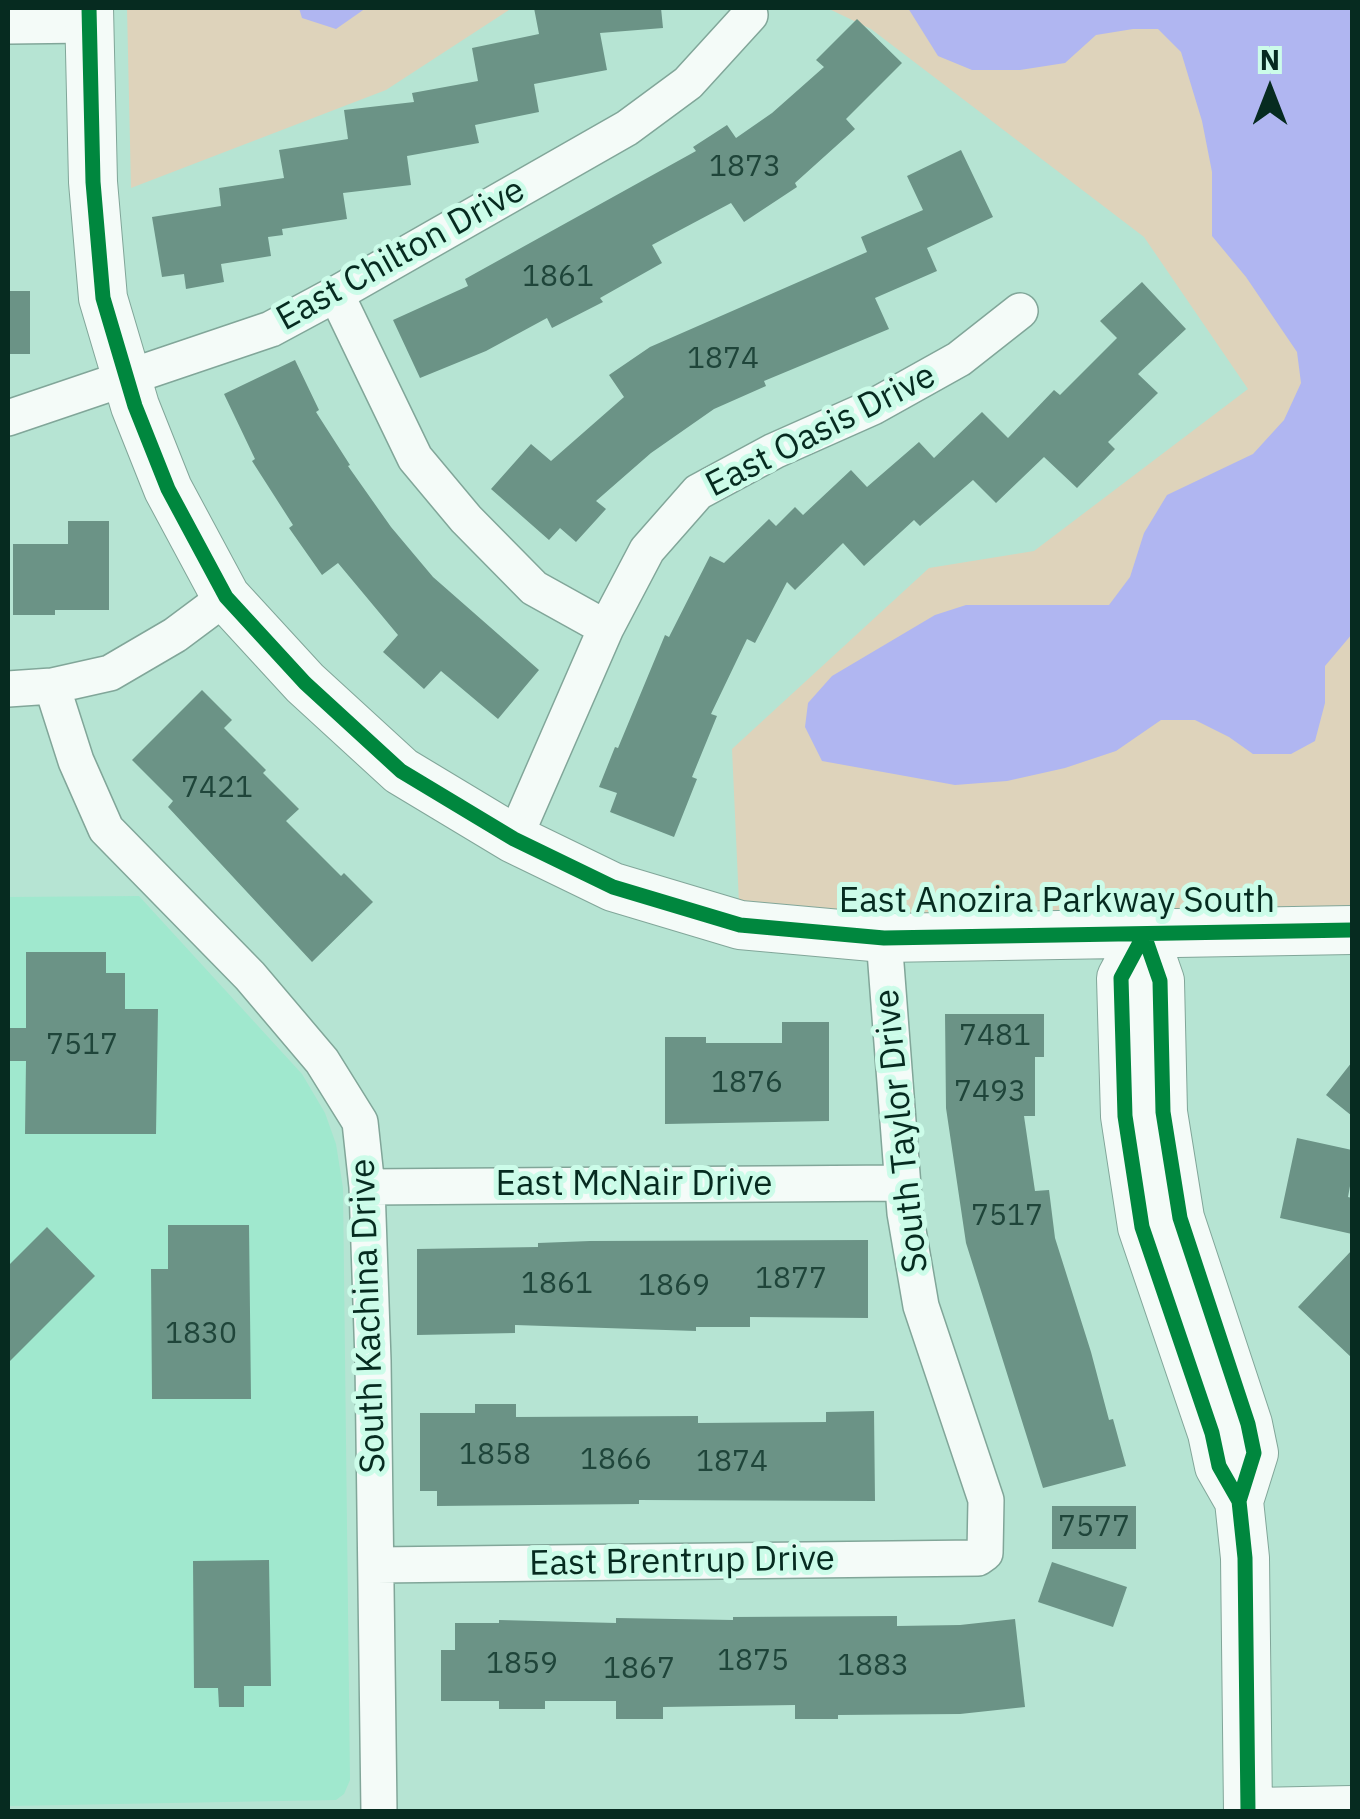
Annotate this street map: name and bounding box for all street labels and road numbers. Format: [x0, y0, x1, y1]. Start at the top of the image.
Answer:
street label: East Chilton Drive [270, 169, 532, 341]
street label: East Oasis Drive [699, 355, 943, 507]
street label: East Anozira Parkway South [839, 881, 1275, 923]
street label: South Taylor Drive [866, 987, 938, 1275]
street label: South Kachina Drive [343, 1158, 395, 1474]
street label: East McNair Drive [496, 1164, 772, 1206]
street label: East Brentrup Drive [529, 1538, 835, 1586]

